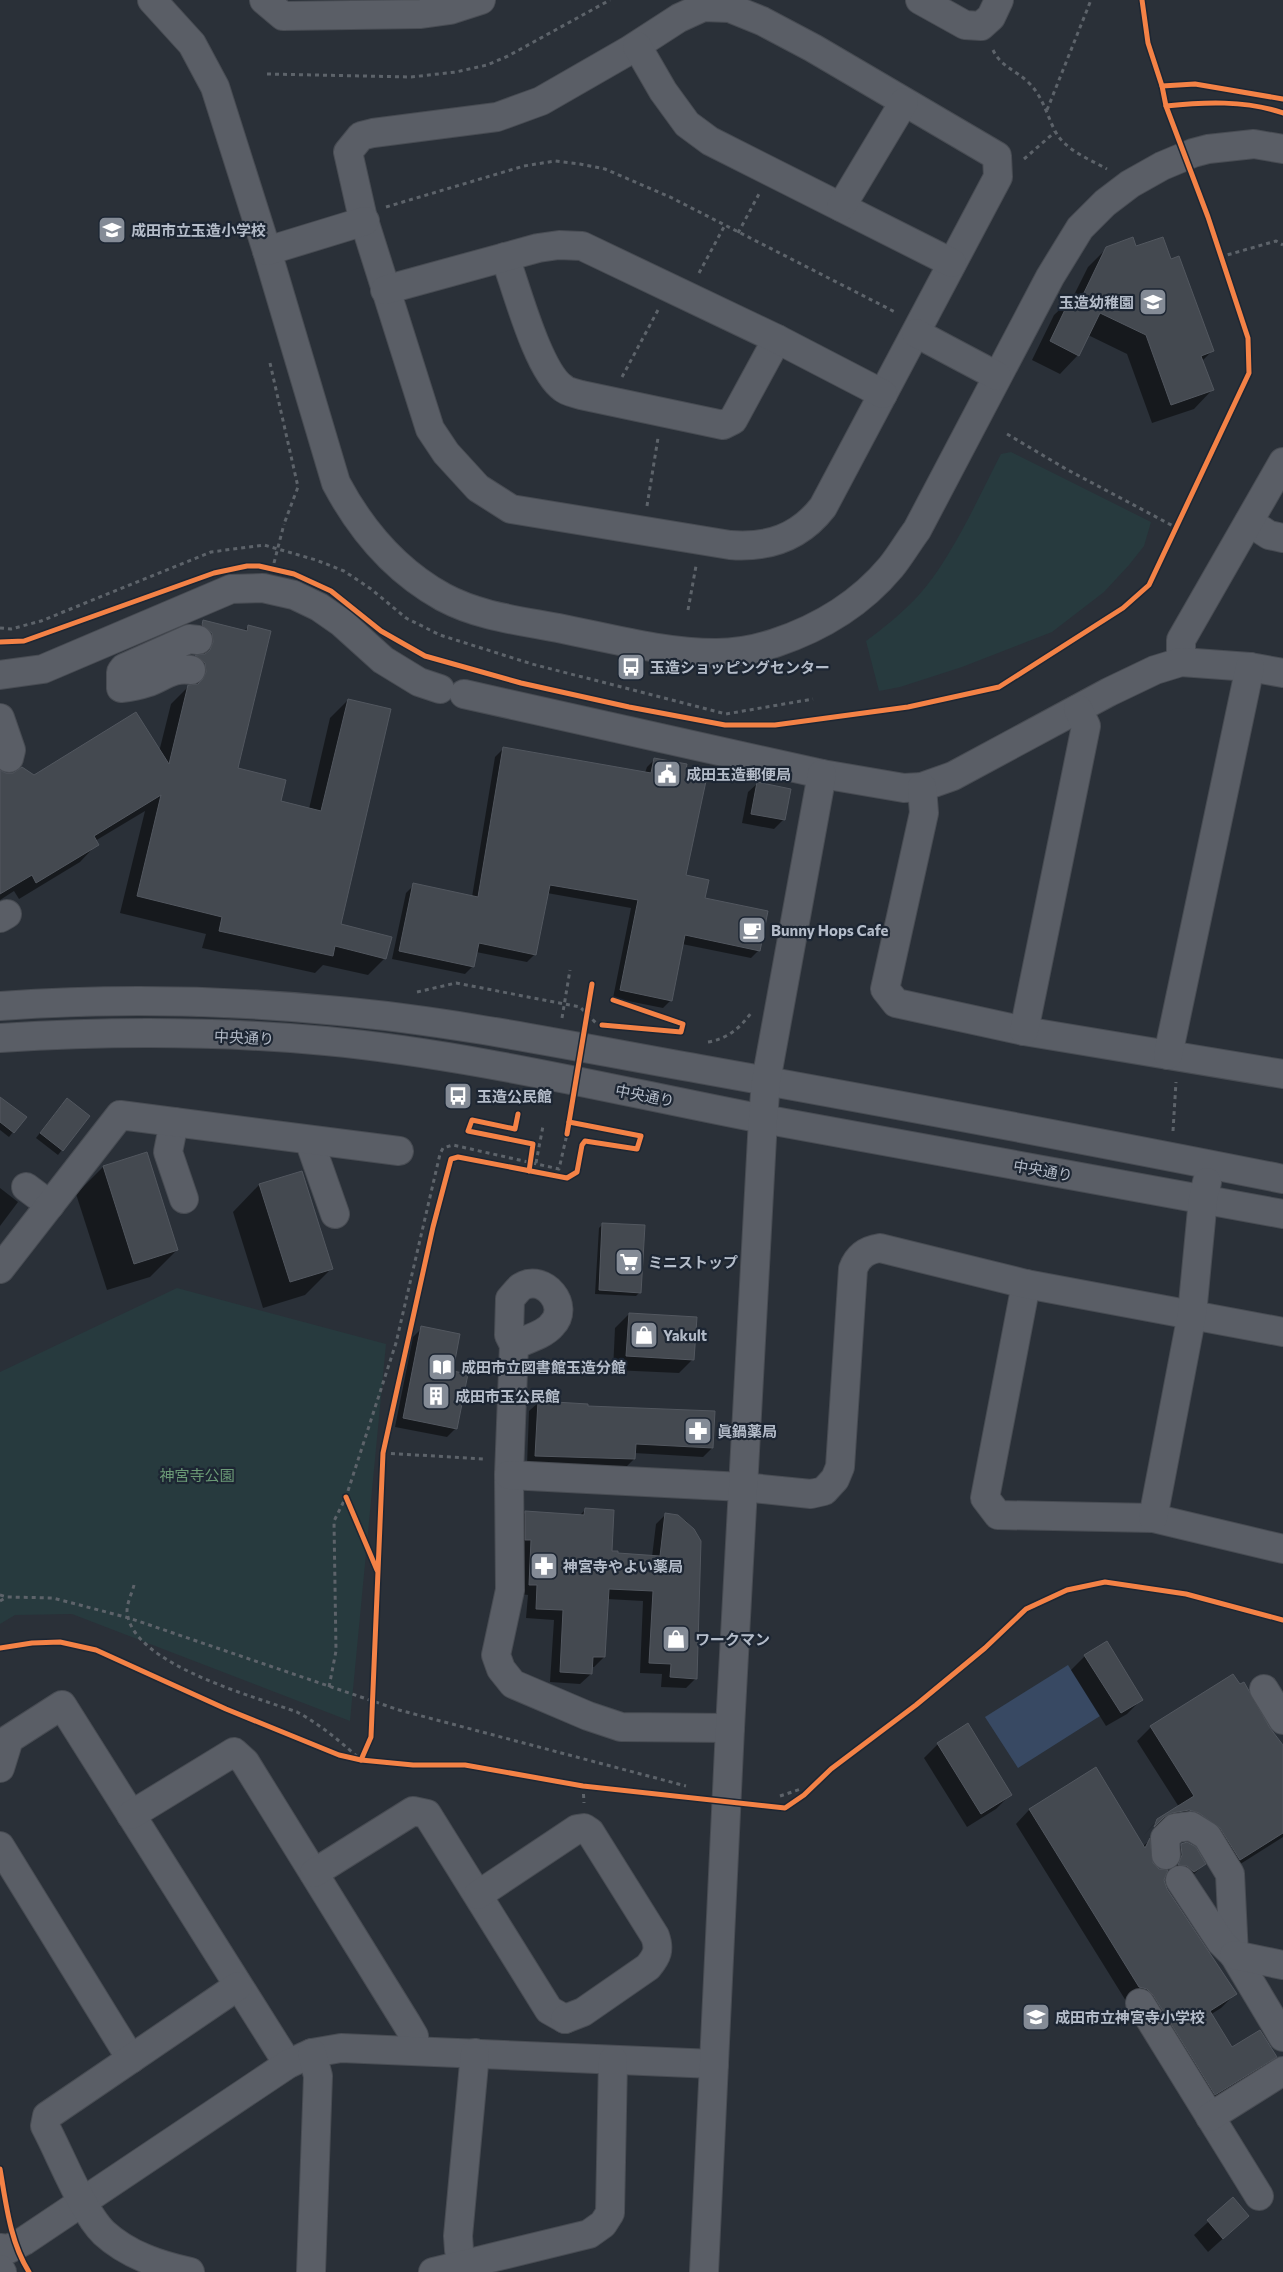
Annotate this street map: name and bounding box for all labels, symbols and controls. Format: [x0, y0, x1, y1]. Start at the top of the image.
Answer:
school or university icon: 成田市立玉造小学校 [97, 215, 127, 245]
place label: 成田市立玉造小学校 [131, 221, 266, 239]
school or university icon: 玉造幼稚園 [1138, 287, 1168, 317]
place label: 玉造幼稚園 [1059, 293, 1134, 311]
bus stop icon: 玉造ショッピングセンター [616, 652, 646, 682]
place label: 玉造ショッピングセンター [650, 658, 830, 676]
public building icon: 成田玉造郵便局 [652, 759, 682, 789]
place label: 成田玉造郵便局 [686, 765, 791, 783]
cafe icon: Bunny Hops Cafe [737, 915, 767, 945]
place label: Bunny Hops Cafe [771, 921, 889, 939]
street label: 中央通り [214, 1026, 274, 1048]
street label: 中央通り [614, 1080, 676, 1110]
bus stop icon: 玉造公民館 [443, 1081, 473, 1111]
place label: 玉造公民館 [477, 1087, 552, 1105]
street label: 中央通り [1012, 1156, 1074, 1184]
supermarket icon: ミニストップ [614, 1247, 644, 1277]
place label: ミニストップ [648, 1253, 738, 1271]
shop icon: Yakult [629, 1320, 659, 1350]
place label: Yakult [663, 1326, 707, 1344]
library icon: 成田市立図書館玉造分館 [427, 1352, 457, 1382]
place label: 成田市立図書館玉造分館 [461, 1358, 626, 1376]
building icon: 成田市玉公民館 [421, 1381, 451, 1411]
place label: 成田市玉公民館 [455, 1387, 560, 1405]
pharmacy icon: 眞鍋薬局 [683, 1416, 713, 1446]
place label: 眞鍋薬局 [717, 1422, 777, 1440]
park label: 神宮寺公園 [159, 1466, 235, 1484]
pharmacy icon: 神宮寺やよい薬局 [529, 1551, 559, 1581]
place label: 神宮寺やよい薬局 [562, 1557, 683, 1575]
shop icon: ワークマン [661, 1624, 691, 1654]
place label: ワークマン [695, 1630, 770, 1648]
school or university icon: 成田市立神宮寺小学校 [1021, 2002, 1051, 2032]
place label: 成田市立神宮寺小学校 [1055, 2008, 1205, 2026]

